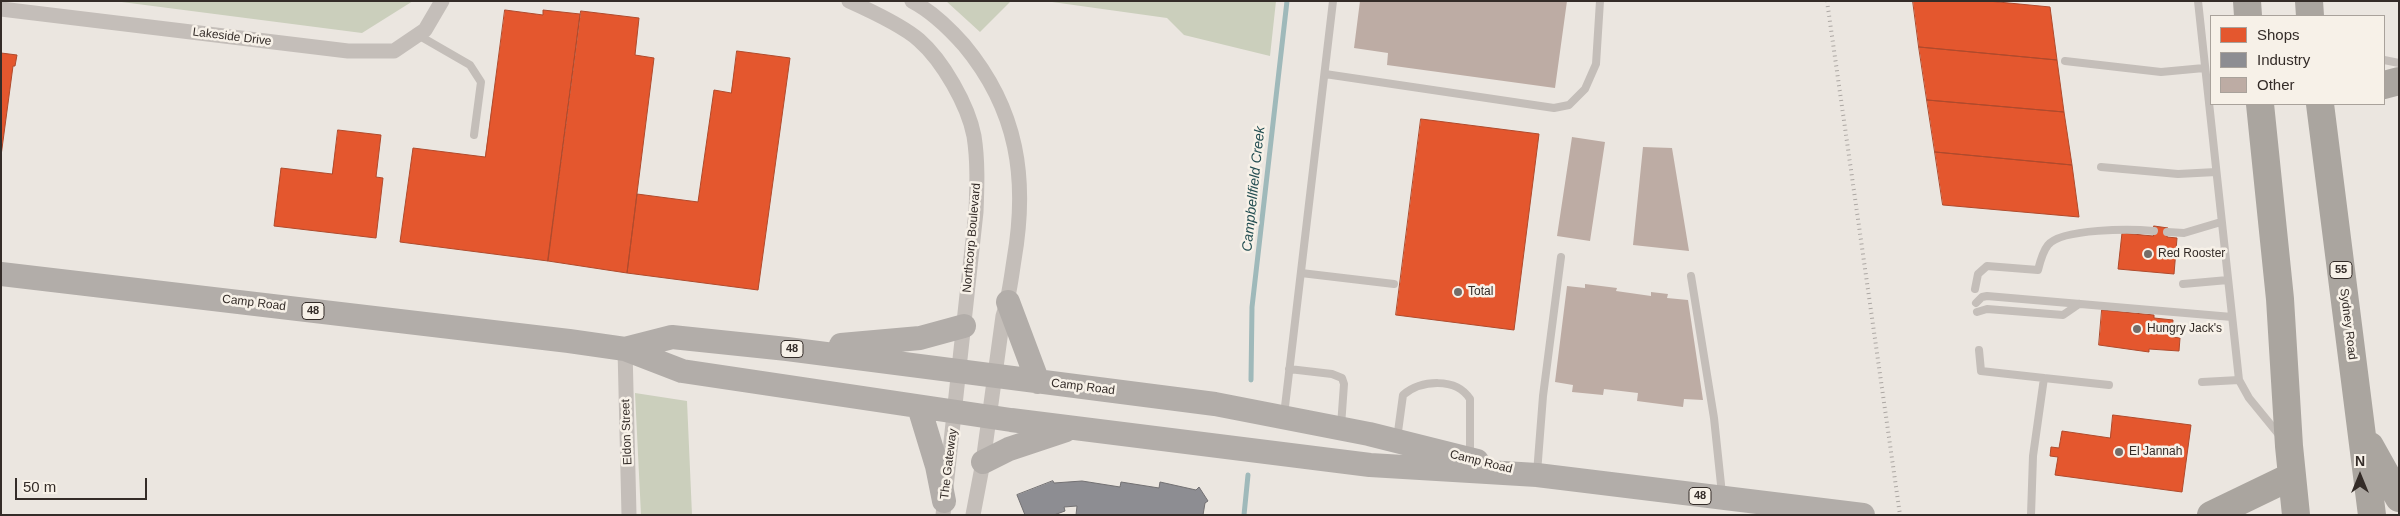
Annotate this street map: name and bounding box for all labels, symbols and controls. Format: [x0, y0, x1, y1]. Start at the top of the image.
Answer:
legend [2210, 15, 2385, 105]
street label: Lakeside Drive [192, 25, 272, 49]
text: Shops [2257, 26, 2300, 43]
text: Industry [2257, 51, 2310, 68]
text: Other [2257, 76, 2295, 93]
water label: Campbellfield Creek [1239, 125, 1269, 253]
street label: Northcorp Boulevard [960, 183, 984, 293]
place label: Red Rooster [2158, 247, 2225, 261]
marker: Red Rooster [2142, 248, 2154, 260]
road number: 55 [2330, 262, 2352, 278]
place label: Total [1468, 285, 1493, 299]
marker: Total [1452, 286, 1464, 298]
street label: Sydney Road [2336, 287, 2360, 361]
street label: Camp Road [221, 292, 287, 314]
road number: 48 [302, 302, 324, 320]
place label: Hungry Jack's [2147, 322, 2222, 336]
marker: Hungry Jack's [2131, 323, 2143, 335]
road number: 48 [781, 340, 803, 358]
street label: Camp Road [1050, 376, 1116, 398]
street label: Eldon Street [619, 399, 635, 465]
street label: The Gateway [938, 428, 960, 500]
place label: El Jannah [2129, 445, 2182, 459]
marker: El Jannah [2113, 446, 2125, 458]
street label: Camp Road [1448, 447, 1514, 477]
north arrow [2335, 451, 2385, 501]
text: N [2355, 453, 2365, 469]
scale bar [18, 468, 150, 500]
text: 50 m [23, 478, 56, 495]
road number: 48 [1689, 488, 1711, 504]

